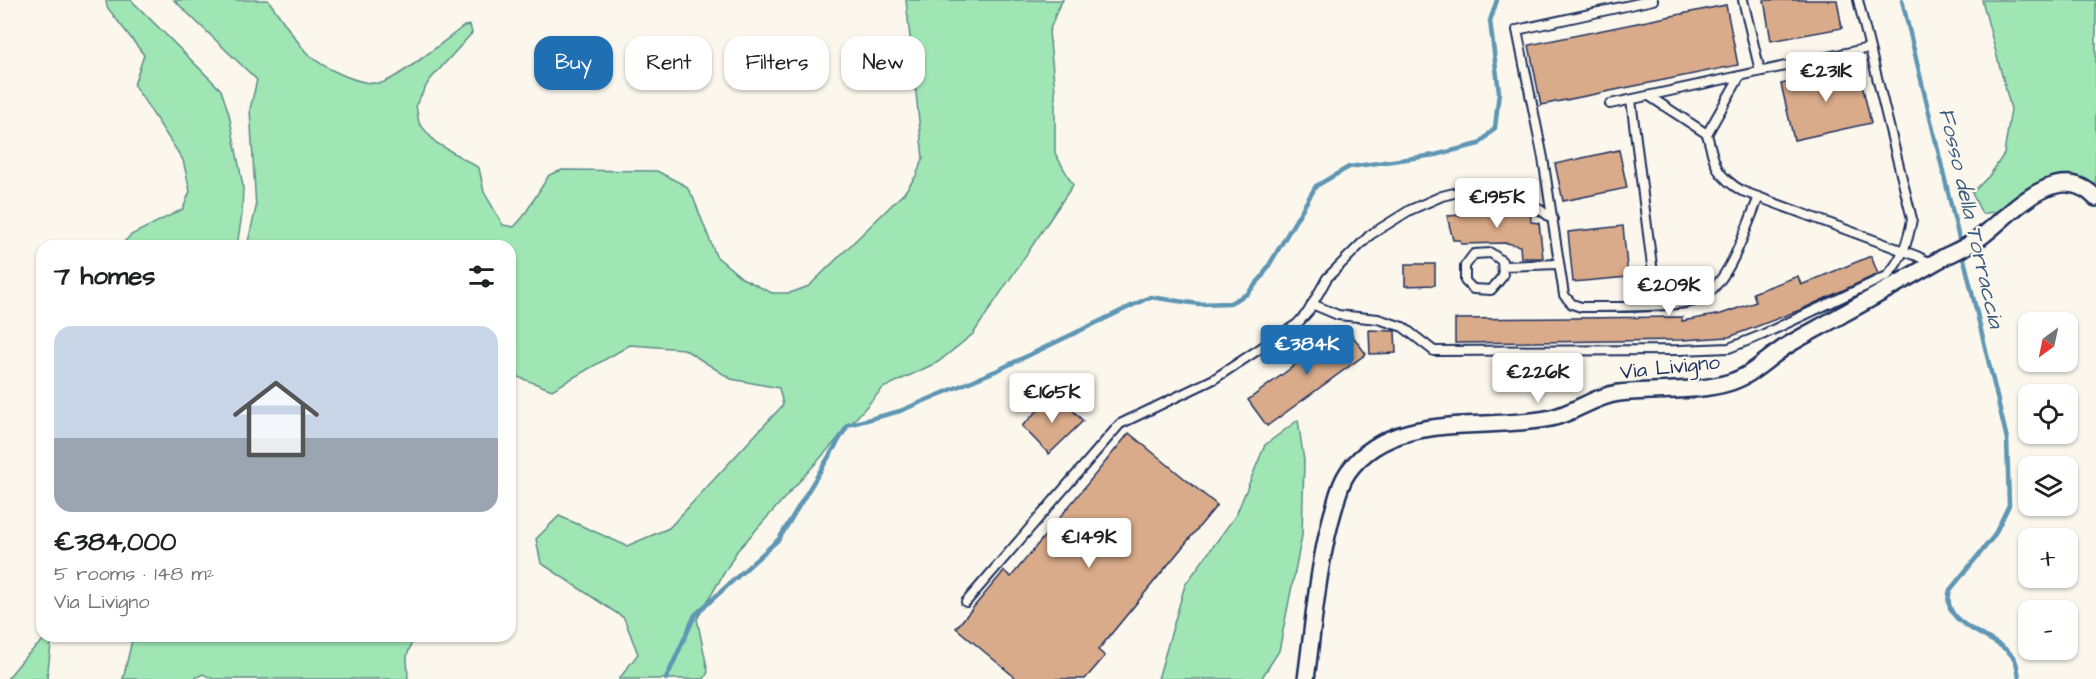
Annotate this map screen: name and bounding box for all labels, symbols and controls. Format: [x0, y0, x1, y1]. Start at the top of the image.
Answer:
chip: Buy [534, 36, 613, 90]
chip: Rent [625, 36, 712, 90]
chip: Filters [724, 36, 829, 90]
chip: New [841, 36, 925, 90]
pin: €231K [1784, 52, 1868, 103]
text: €231K [1800, 57, 1852, 85]
water label: Fosso della Torraccia [1931, 105, 2012, 333]
pin: €195K [1455, 178, 1539, 229]
text: €195K [1469, 183, 1525, 211]
text: 7 homes [54, 258, 155, 294]
icon: filters [465, 260, 498, 293]
pin: €209K [1627, 266, 1711, 317]
text: €209K [1637, 271, 1701, 299]
north arrow [2018, 312, 2078, 372]
map controls [2018, 312, 2078, 660]
pin: €384K [1265, 325, 1349, 376]
text: €384K [1275, 330, 1339, 358]
street label: Via Livigno [1619, 347, 1722, 389]
pin: €226K [1496, 353, 1580, 404]
text: €226K [1506, 358, 1570, 386]
icon: home [222, 365, 330, 473]
pin: €165K [1010, 373, 1094, 424]
text: €165K [1023, 378, 1081, 406]
button: locate [2018, 384, 2078, 444]
button: layers [2018, 456, 2078, 516]
pin: €149K [1047, 518, 1131, 569]
text: €149K [1061, 523, 1117, 551]
text: €384,000 [54, 524, 176, 560]
button: + [2018, 528, 2078, 588]
text: 5 rooms · 148 m² [54, 560, 214, 588]
text: Via Livigno [54, 588, 150, 616]
button: − [2018, 600, 2078, 660]

